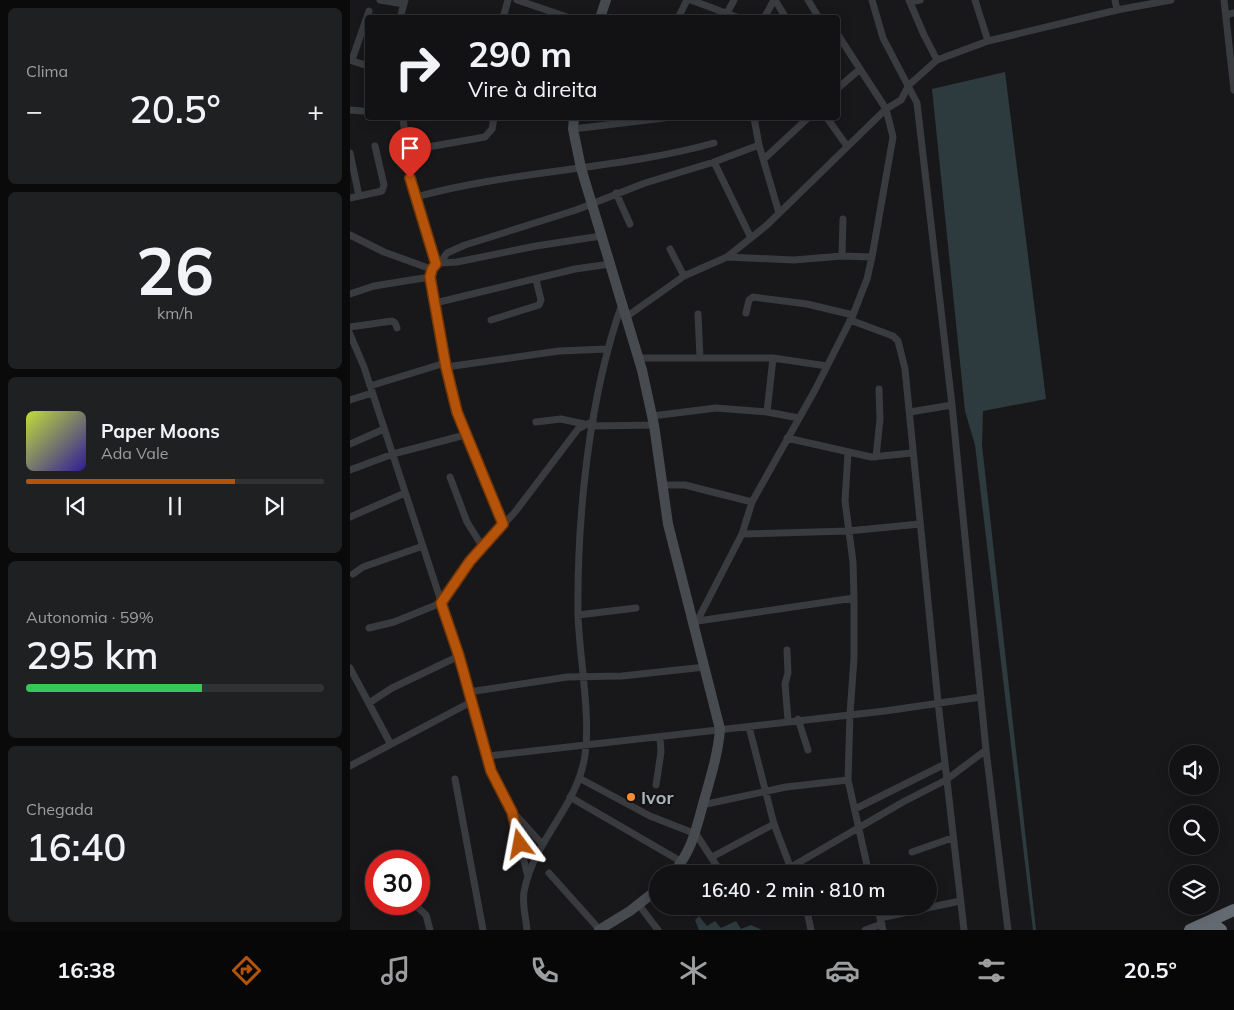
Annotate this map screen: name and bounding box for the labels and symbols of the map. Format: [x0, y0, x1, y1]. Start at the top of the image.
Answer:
pin [389, 127, 431, 178]
place label: Ivor [641, 786, 674, 809]
marker: Ivor [625, 791, 637, 803]
position arrow [493, 817, 545, 869]
speed limit sign: 30 [365, 850, 430, 915]

